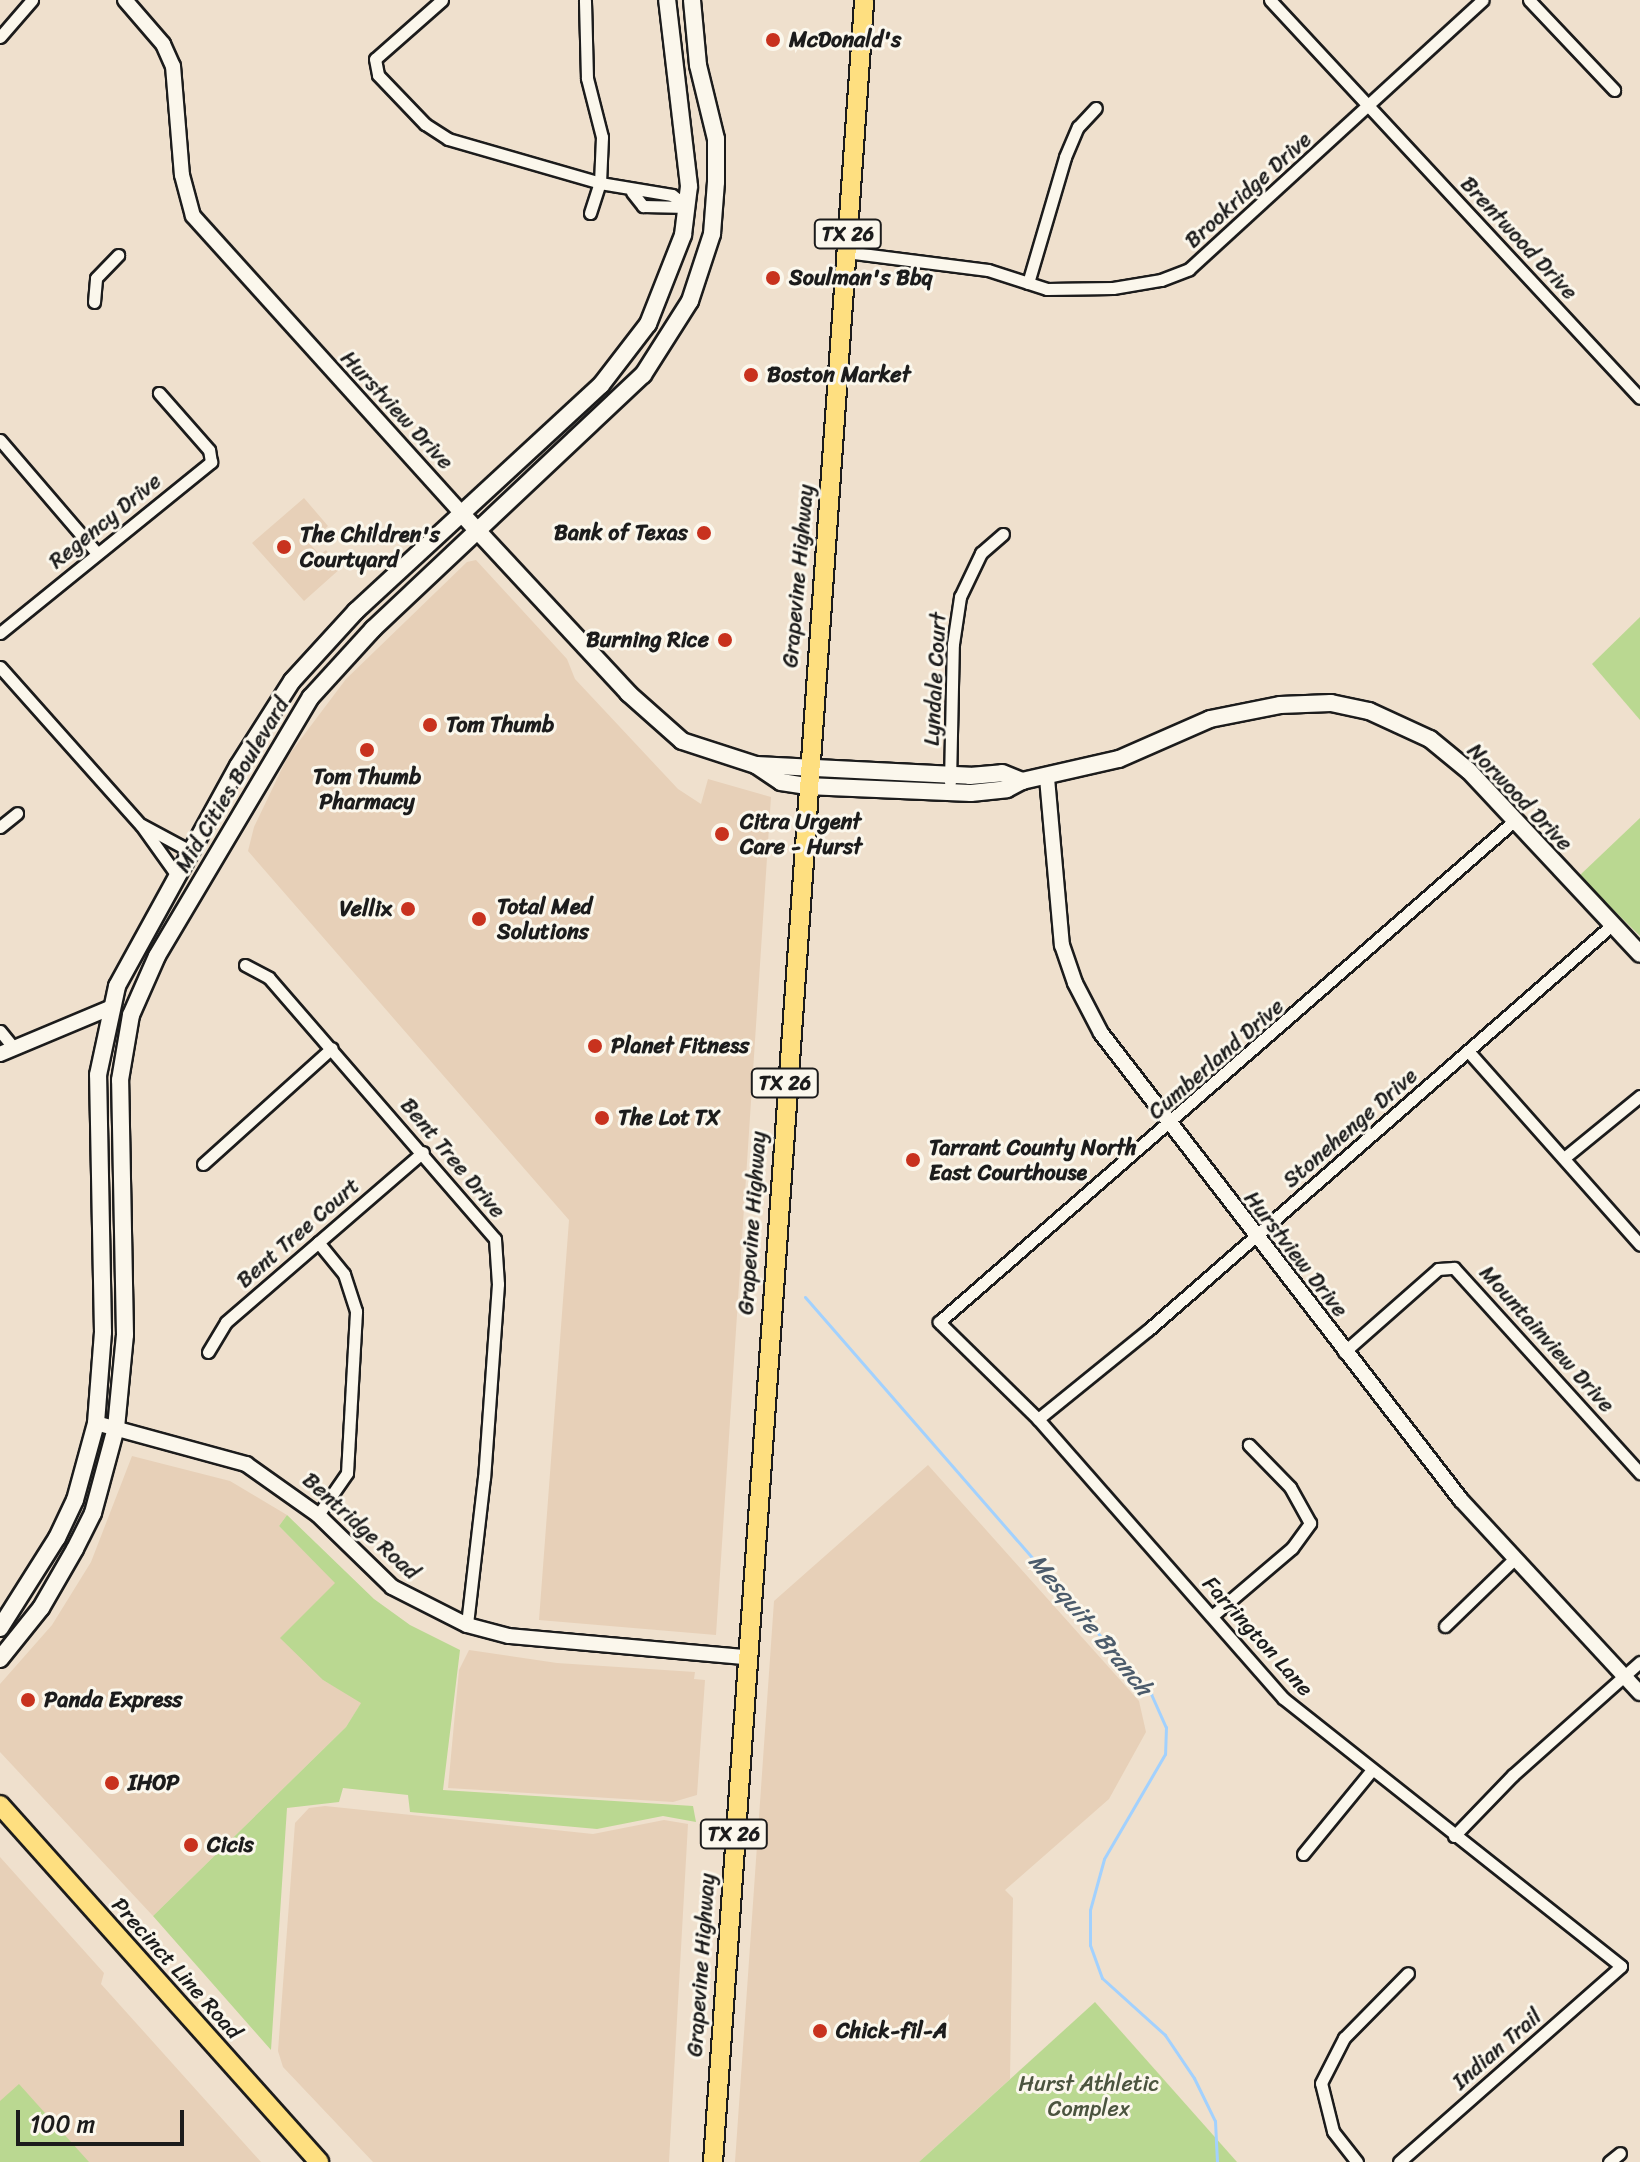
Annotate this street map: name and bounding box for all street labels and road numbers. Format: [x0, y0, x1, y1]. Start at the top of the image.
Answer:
street label: Brookridge Drive [1179, 126, 1317, 254]
street label: Brentwood Drive [1455, 171, 1583, 305]
road number: TX 26 [812, 218, 884, 250]
street label: Hurstview Drive [335, 345, 459, 475]
street label: Regency Drive [44, 468, 166, 574]
street label: Grapevine Highway [777, 483, 819, 669]
street label: Lyndale Court [918, 611, 952, 747]
street label: Mid Cities Boulevard [169, 693, 295, 877]
street label: Norwood Drive [1462, 738, 1578, 856]
street label: Cumberland Drive [1143, 993, 1289, 1125]
street label: Stonehenge Drive [1277, 1062, 1423, 1194]
road number: TX 26 [749, 1067, 821, 1099]
street label: Bent Tree Drive [395, 1092, 511, 1224]
street label: Grapevine Highway [732, 1130, 772, 1316]
street label: Bent Tree Court [231, 1172, 365, 1294]
street label: Hurstview Drive [1239, 1186, 1353, 1322]
street label: Mountainview Drive [1474, 1260, 1620, 1418]
street label: Bentridge Road [297, 1467, 425, 1585]
street label: Farrington Lane [1197, 1570, 1319, 1702]
road number: TX 26 [698, 1818, 770, 1850]
street label: Grapevine Highway [681, 1872, 721, 2058]
street label: Precinct Line Road [107, 1892, 247, 2044]
street label: Indian Trail [1447, 2003, 1547, 2095]

